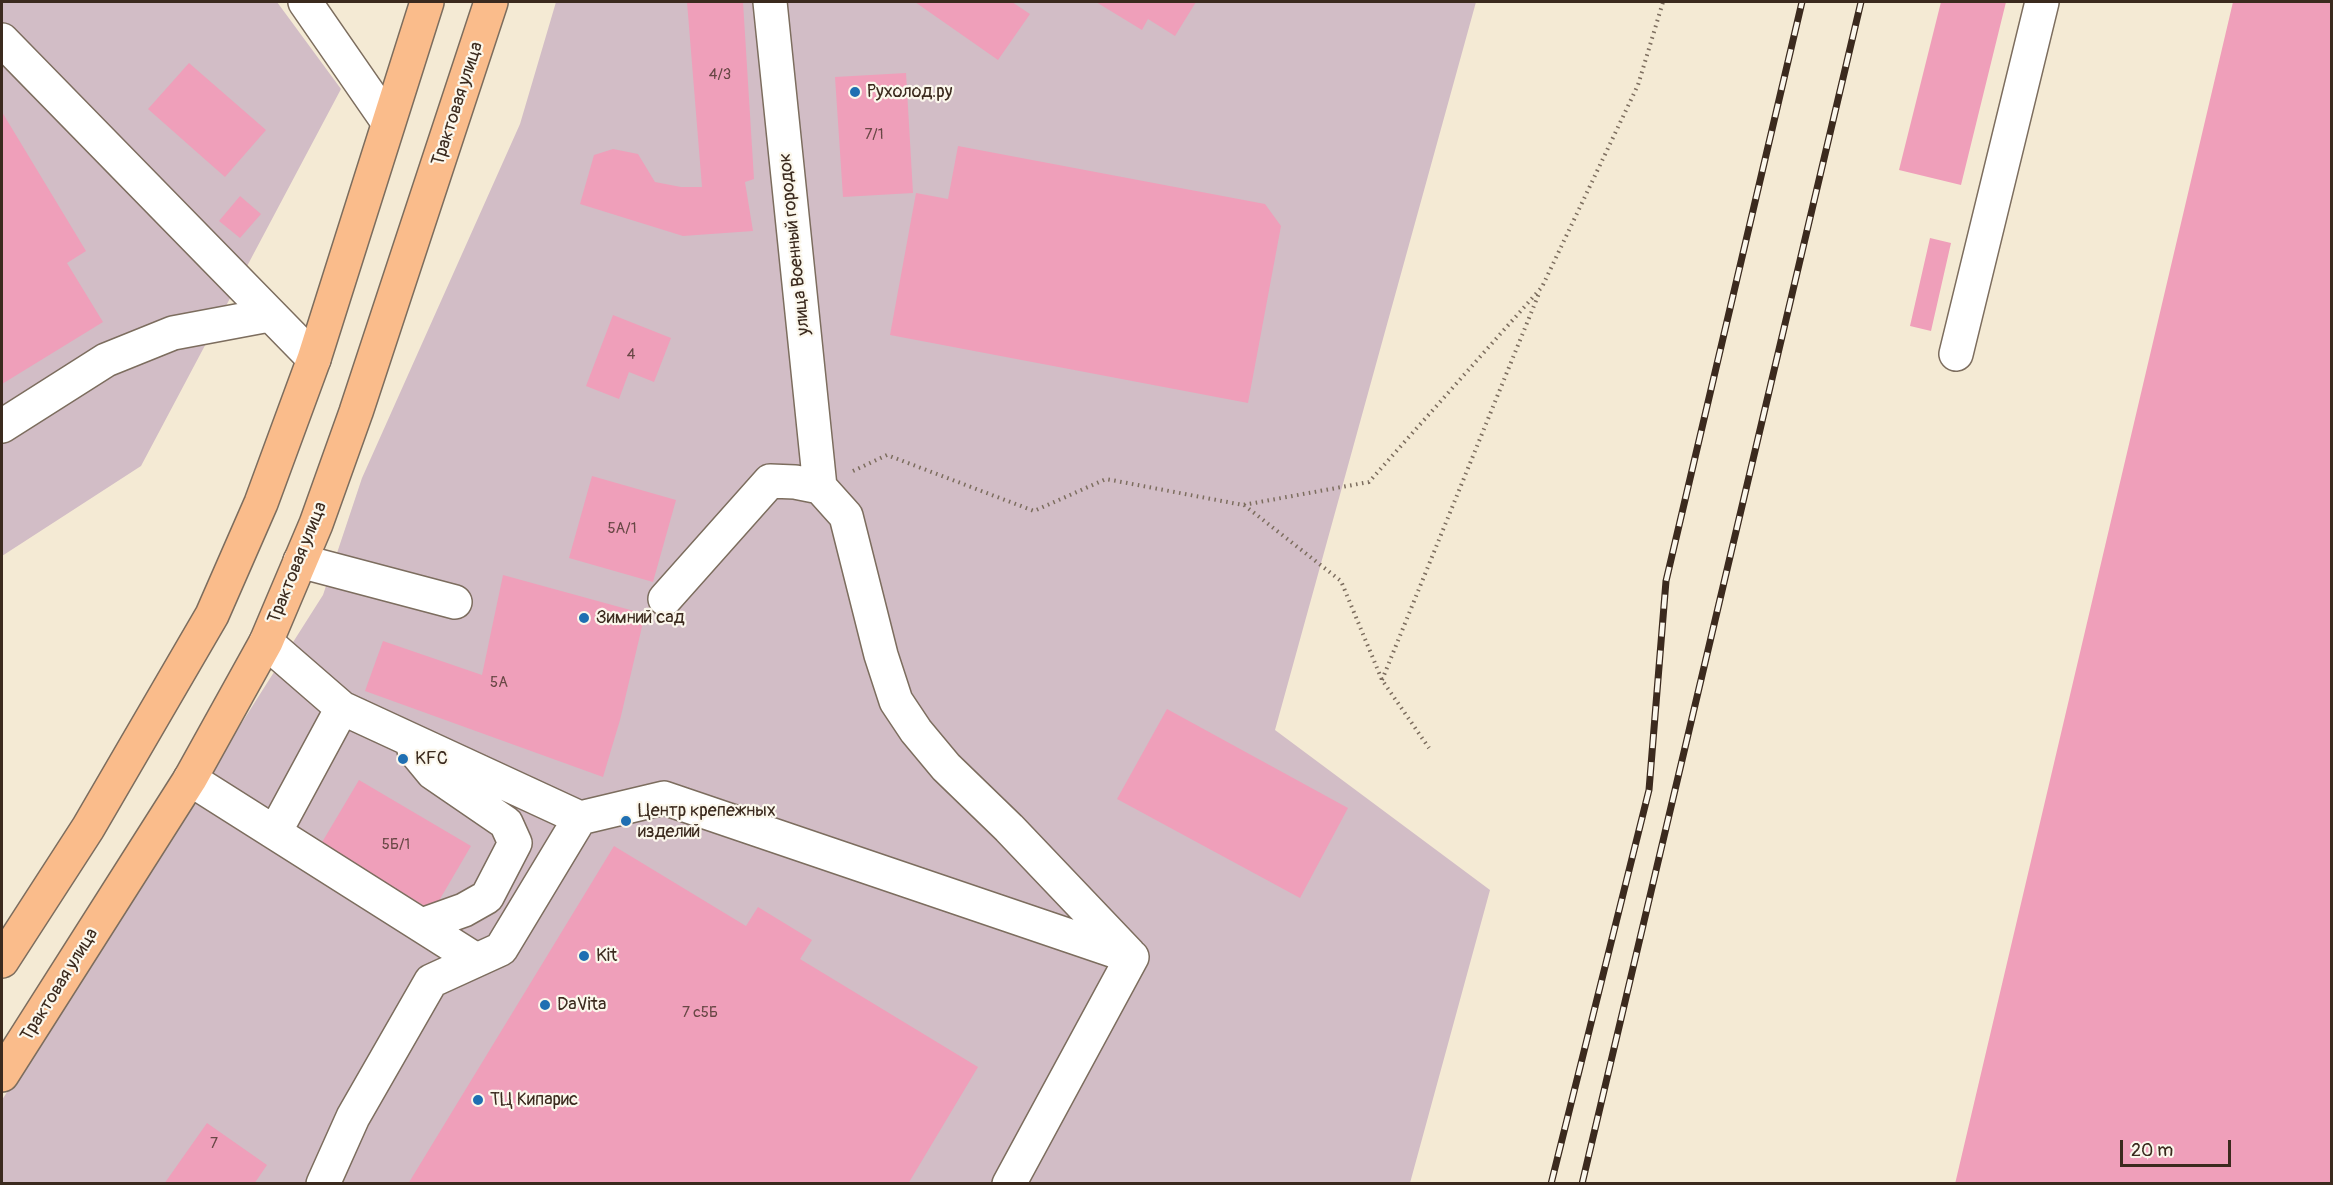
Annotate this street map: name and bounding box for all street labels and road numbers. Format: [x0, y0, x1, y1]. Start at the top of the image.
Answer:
street label: Трактовая улица [428, 39, 488, 169]
street label: улица Военный городок [775, 152, 815, 336]
street label: Трактовая улица [264, 499, 332, 627]
street label: Трактовая улица [17, 924, 103, 1046]

